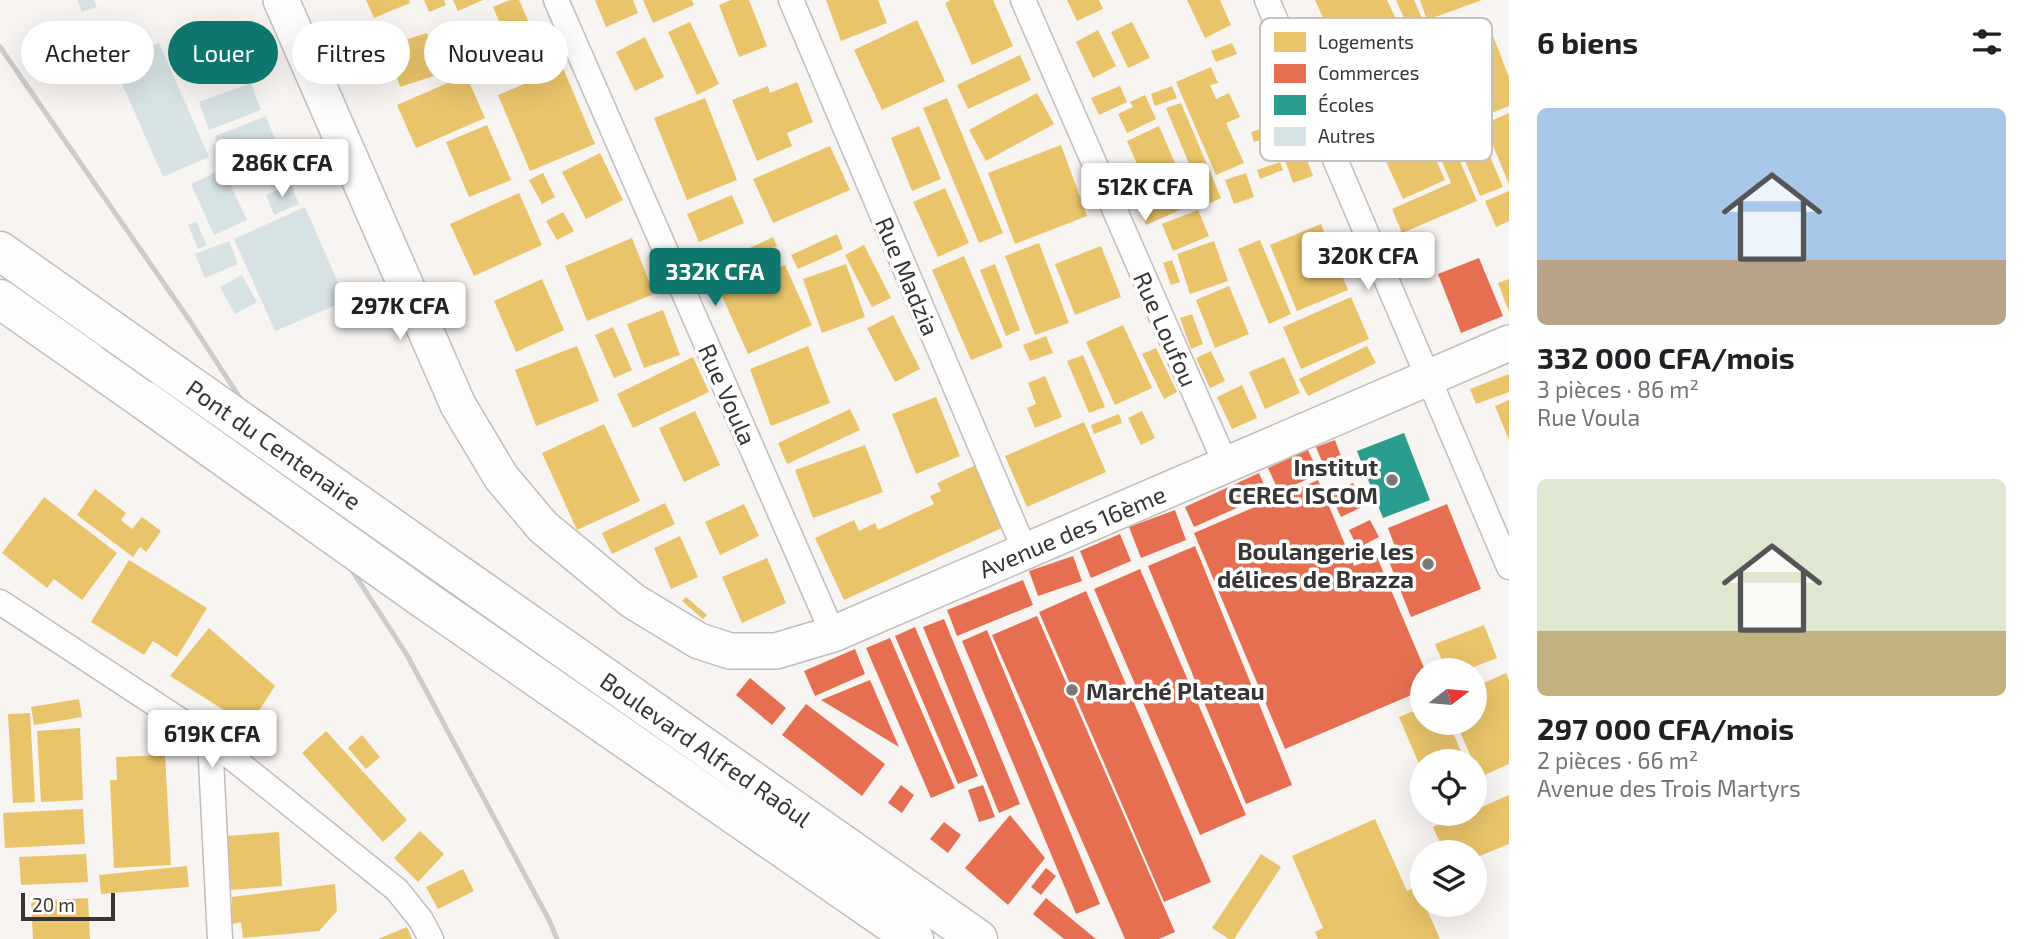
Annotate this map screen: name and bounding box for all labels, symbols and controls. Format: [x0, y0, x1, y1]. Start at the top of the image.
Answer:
legend [1260, 18, 1492, 161]
chip: Acheter [21, 21, 154, 84]
chip: Louer [168, 21, 278, 84]
chip: Filtres [292, 21, 410, 84]
chip: Nouveau [424, 21, 568, 84]
icon: filters [1968, 23, 2006, 61]
text: 6 biens [1537, 24, 1638, 60]
text: Logements [1318, 30, 1414, 53]
text: Commerces [1318, 61, 1419, 84]
text: Écoles [1318, 93, 1374, 116]
text: Autres [1318, 124, 1375, 147]
pin: 286K CFA [210, 140, 354, 199]
text: 286K CFA [232, 148, 332, 176]
icon: home [1709, 154, 1835, 280]
pin: 512K CFA [1073, 164, 1217, 223]
text: 512K CFA [1097, 172, 1193, 200]
street label: Rue Madzia [870, 212, 946, 340]
pin: 320K CFA [1296, 232, 1440, 292]
text: 320K CFA [1318, 241, 1418, 269]
pin: 332K CFA [643, 248, 787, 308]
text: 332K CFA [665, 257, 765, 285]
street label: Rue Loufou [1128, 267, 1204, 391]
pin: 297K CFA [328, 282, 472, 342]
text: 297K CFA [351, 291, 449, 319]
street label: Rue Voula [693, 339, 763, 449]
text: 332 000 CFA/mois [1537, 339, 1795, 375]
street label: Pont du Centenaire [181, 373, 367, 515]
text: 3 pièces · 86 m² [1537, 375, 1699, 403]
text: Rue Voula [1537, 403, 1640, 431]
place label: Institut CEREC ISCOM [1228, 452, 1378, 509]
marker: Institut CEREC ISCOM [1384, 472, 1400, 488]
street label: Avenue des 16ème [974, 479, 1170, 583]
icon: home [1709, 525, 1835, 651]
place label: Boulangerie les délices de Brazza [1217, 536, 1414, 593]
marker: Boulangerie les délices de Brazza [1420, 556, 1436, 572]
north arrow [1410, 658, 1488, 735]
map controls [1410, 658, 1487, 917]
street label: Boulevard Alfred Raôul [595, 665, 817, 833]
place label: Marché Plateau [1086, 676, 1265, 705]
marker: Marché Plateau [1064, 682, 1080, 698]
pin: 619K CFA [140, 710, 284, 770]
text: 297 000 CFA/mois [1537, 710, 1794, 746]
text: 619K CFA [164, 719, 260, 747]
text: 2 pièces · 66 m² [1537, 746, 1698, 774]
button: locate [1410, 749, 1487, 826]
text: Avenue des Trois Martyrs [1537, 774, 1801, 802]
button: layers [1410, 840, 1487, 917]
scale bar [21, 890, 116, 922]
text: 20 m [32, 893, 75, 916]

